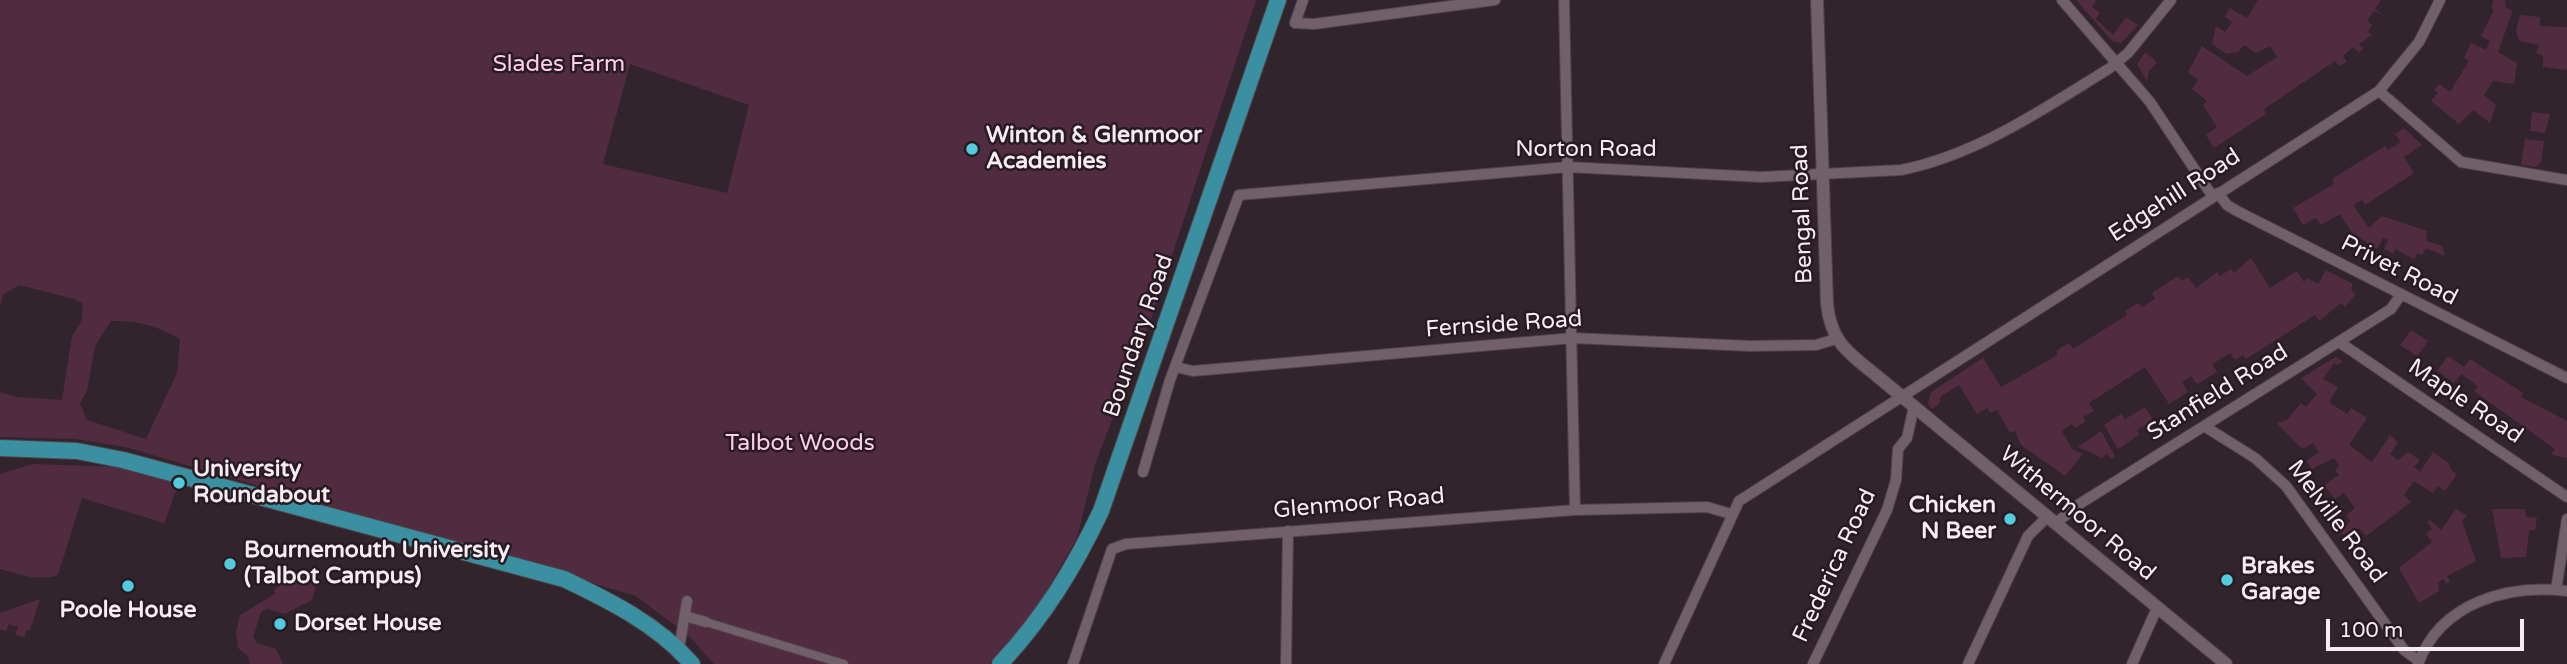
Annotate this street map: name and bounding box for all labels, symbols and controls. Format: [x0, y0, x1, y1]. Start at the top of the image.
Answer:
park label: Slades Farm [493, 51, 625, 79]
place label: Winton & Glenmoor Academies [986, 122, 1202, 176]
street label: Norton Road [1515, 136, 1657, 164]
marker: Winton & Glenmoor Academies [964, 141, 980, 157]
street label: Edgehill Road [2104, 143, 2246, 249]
street label: Bengal Road [1787, 144, 1819, 284]
street label: Privet Road [2336, 230, 2462, 312]
street label: Boundary Road [1098, 251, 1180, 421]
street label: Fernside Road [1425, 306, 1583, 344]
street label: Stanfield Road [2143, 339, 2293, 447]
street label: Maple Road [2402, 354, 2528, 450]
park label: Talbot Woods [725, 430, 875, 458]
street label: Withermoor Road [1993, 441, 2161, 587]
street label: Melville Road [2281, 455, 2391, 589]
place label: University Roundabout [193, 456, 330, 510]
marker: University Roundabout [171, 475, 187, 491]
street label: Glenmoor Road [1272, 483, 1446, 525]
street label: Frederica Road [1787, 485, 1883, 647]
place label: Chicken N Beer [1909, 492, 1996, 546]
marker: Chicken N Beer [2002, 511, 2018, 527]
place label: Bournemouth University (Talbot Campus) [244, 537, 510, 591]
place label: Brakes Garage [2241, 553, 2321, 607]
marker: Bournemouth University (Talbot Campus) [222, 556, 238, 572]
marker: Brakes Garage [2219, 572, 2235, 588]
marker: Poole House [120, 578, 136, 594]
place label: Poole House [60, 597, 196, 625]
scale bar [2329, 604, 2527, 648]
place label: Dorset House [294, 610, 442, 638]
marker: Dorset House [272, 616, 288, 632]
text: 100 m [2339, 618, 2403, 643]

